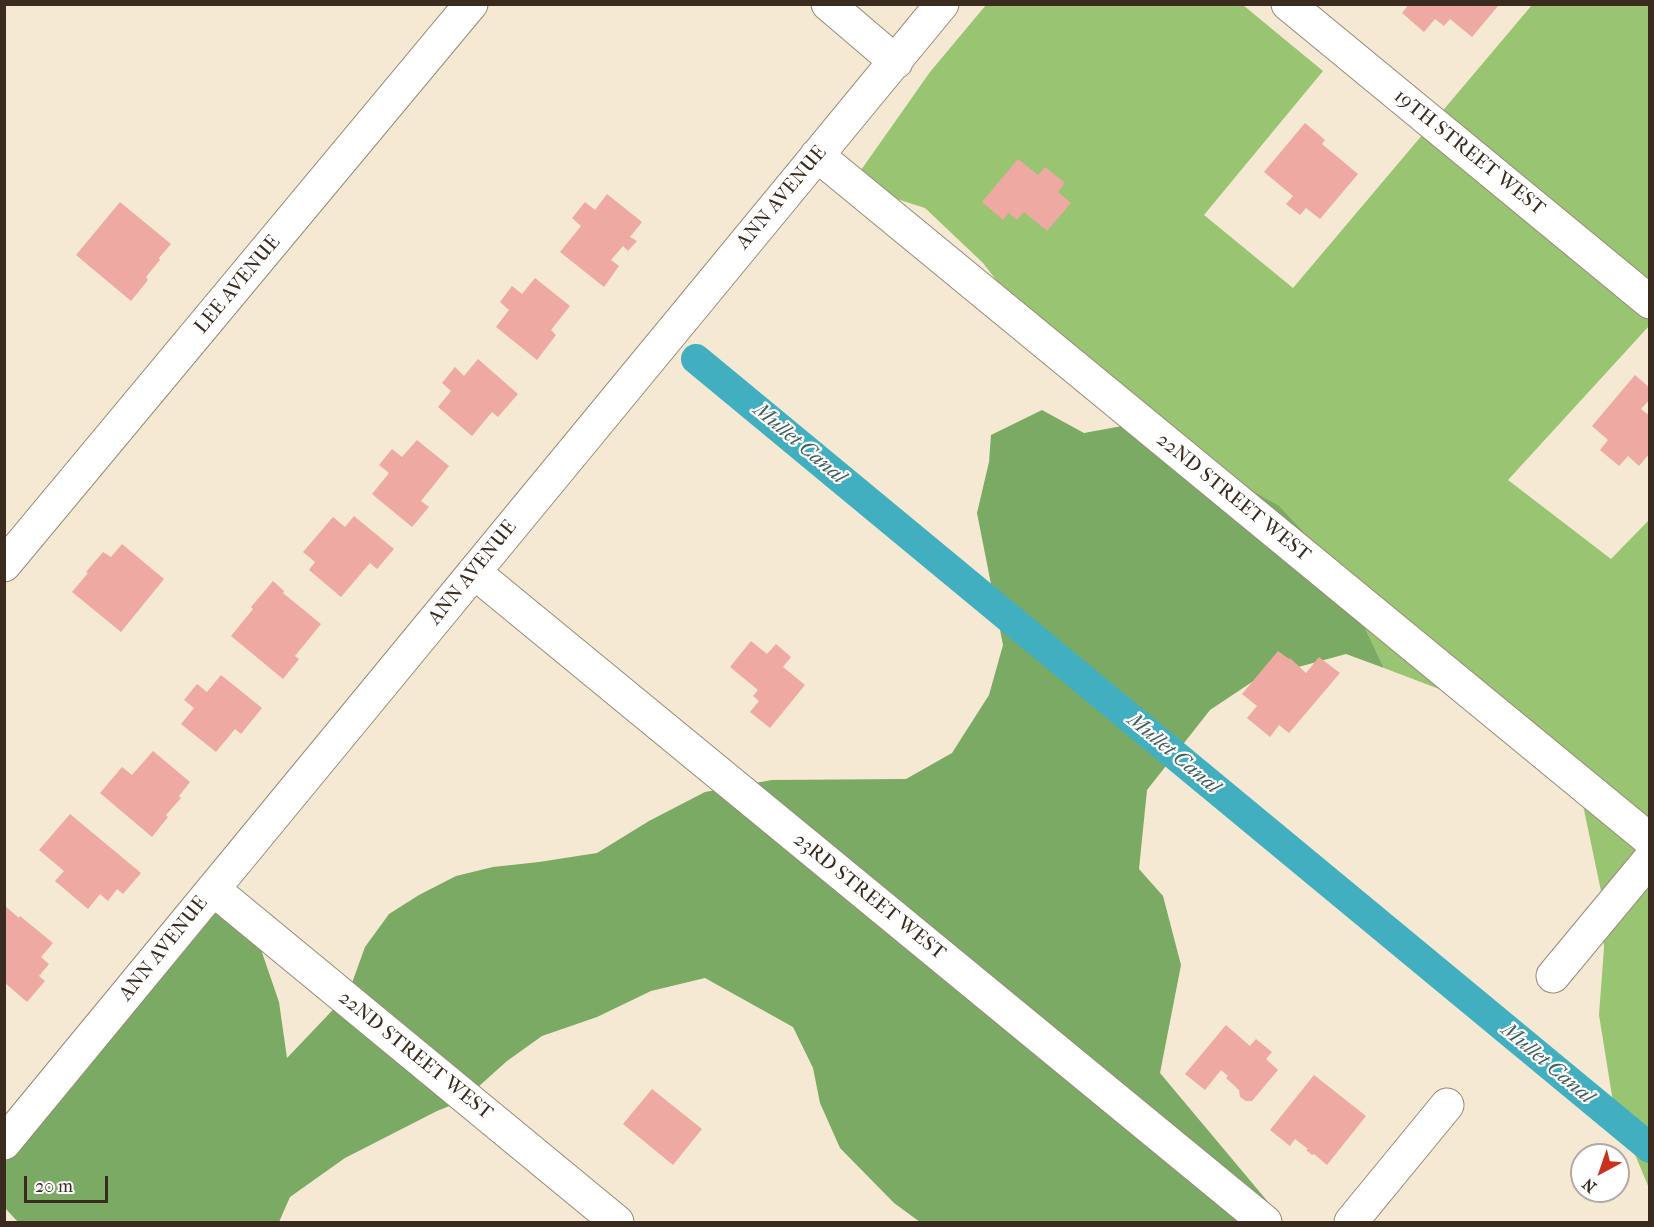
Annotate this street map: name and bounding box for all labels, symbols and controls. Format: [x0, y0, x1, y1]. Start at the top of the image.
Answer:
street label: 19TH STREET WEST [1389, 85, 1549, 221]
street label: ANN AVENUE [732, 141, 832, 255]
street label: LEE AVENUE [190, 231, 286, 339]
water label: Mullet Canal [748, 398, 850, 490]
street label: 22ND STREET WEST [1151, 428, 1315, 568]
street label: ANN AVENUE [424, 516, 522, 630]
water label: Mullet Canal [1122, 708, 1224, 800]
street label: 23RD STREET WEST [788, 828, 950, 966]
street label: ANN AVENUE [115, 892, 213, 1006]
street label: 22ND STREET WEST [333, 986, 497, 1126]
water label: Mullet Canal [1496, 1018, 1598, 1110]
north arrow [1570, 1143, 1630, 1203]
scale bar [27, 1164, 111, 1202]
text: N [1579, 1174, 1600, 1197]
text: 20 m [35, 1176, 73, 1197]

